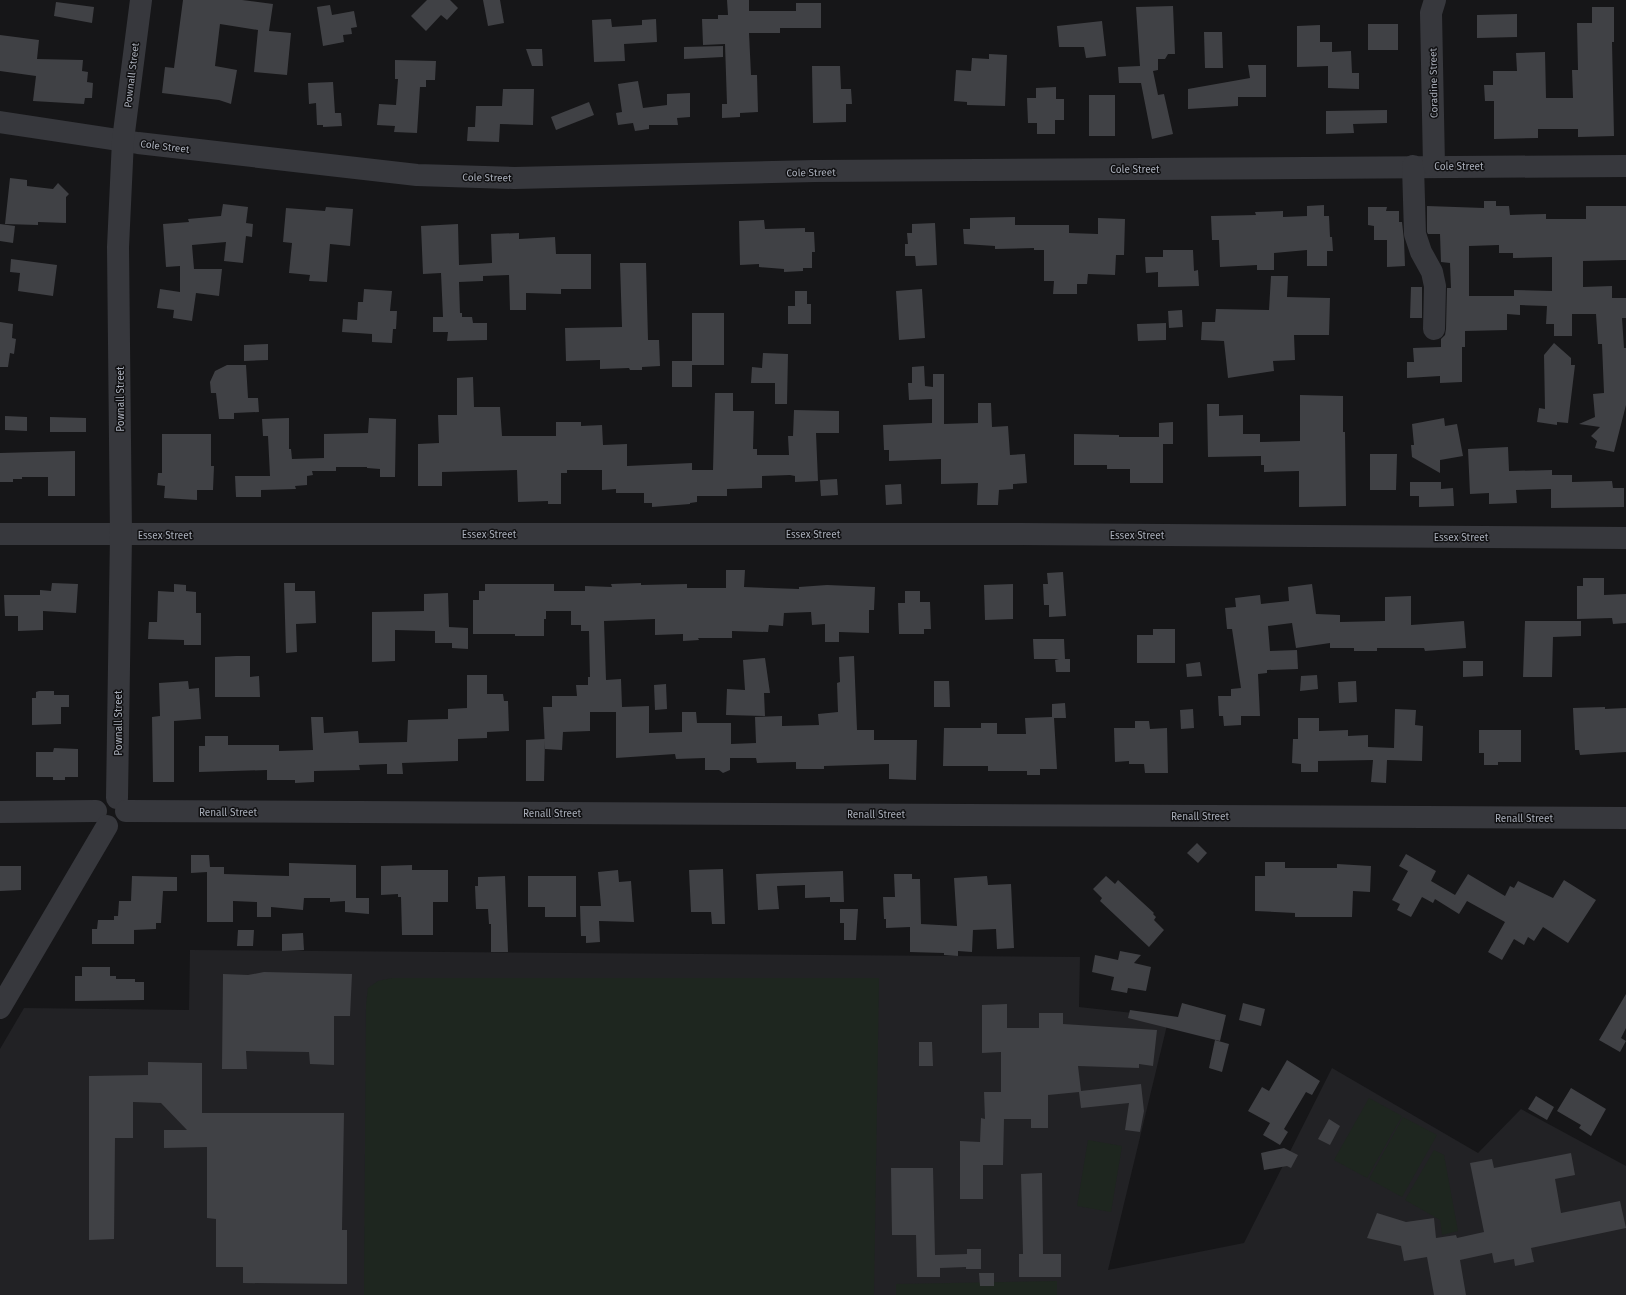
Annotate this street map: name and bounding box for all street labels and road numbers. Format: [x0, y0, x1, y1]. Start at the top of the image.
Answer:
street label: Pownall Street [122, 42, 142, 108]
street label: Coradine Street [1427, 47, 1441, 118]
street label: Cole Street [140, 138, 190, 156]
street label: Cole Street [1434, 161, 1484, 173]
street label: Cole Street [1110, 164, 1160, 176]
street label: Cole Street [786, 167, 836, 179]
street label: Cole Street [462, 172, 512, 184]
street label: Pownall Street [115, 366, 127, 432]
street label: Essex Street [462, 529, 517, 541]
street label: Essex Street [786, 529, 841, 541]
street label: Essex Street [138, 530, 193, 542]
street label: Essex Street [1110, 530, 1165, 542]
street label: Essex Street [1434, 532, 1489, 544]
street label: Pownall Street [113, 690, 125, 756]
street label: Renall Street [199, 807, 257, 819]
street label: Renall Street [523, 808, 581, 820]
street label: Renall Street [847, 809, 905, 821]
street label: Renall Street [1171, 811, 1229, 823]
street label: Renall Street [1495, 813, 1553, 825]

